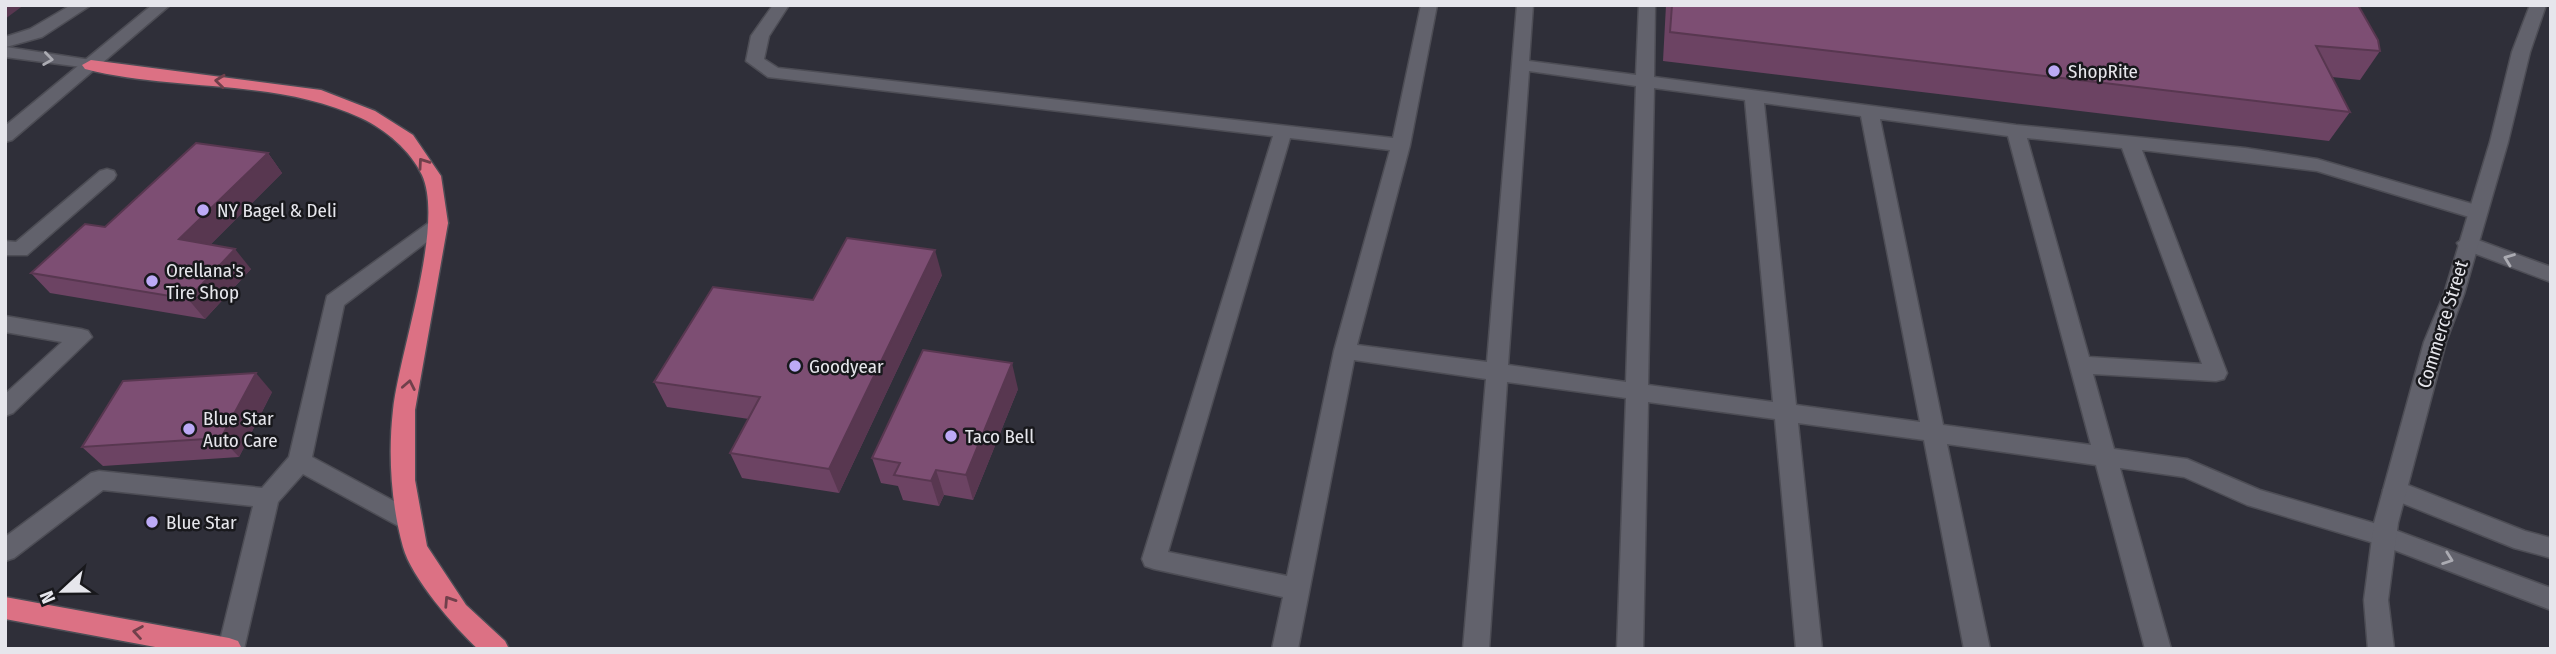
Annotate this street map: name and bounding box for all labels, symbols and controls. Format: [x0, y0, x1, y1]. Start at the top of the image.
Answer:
one-way arrow [42, 51, 54, 66]
place label: ShopRite [2068, 60, 2138, 83]
marker: ShopRite [2046, 63, 2062, 79]
one-way arrow [214, 74, 226, 89]
one-way arrow [419, 158, 431, 171]
place label: NY Bagel & Deli [217, 199, 337, 222]
marker: NY Bagel & Deli [195, 202, 211, 218]
one-way arrow [2503, 254, 2515, 268]
street label: Commerce Street [2412, 257, 2473, 391]
place label: Orellana's Tire Shop [166, 259, 244, 304]
marker: Orellana's Tire Shop [144, 273, 160, 289]
place label: Goodyear [809, 355, 884, 378]
marker: Goodyear [787, 358, 803, 374]
one-way arrow [401, 379, 416, 391]
place label: Blue Star Auto Care [203, 407, 278, 452]
marker: Blue Star Auto Care [181, 421, 197, 437]
place label: Taco Bell [965, 425, 1034, 448]
marker: Taco Bell [943, 428, 959, 444]
place label: Blue Star [166, 511, 237, 534]
marker: Blue Star [144, 514, 160, 530]
one-way arrow [2442, 551, 2454, 565]
north arrow [28, 556, 98, 626]
text: N [35, 588, 60, 607]
one-way arrow [444, 595, 457, 608]
one-way arrow [132, 625, 144, 640]

